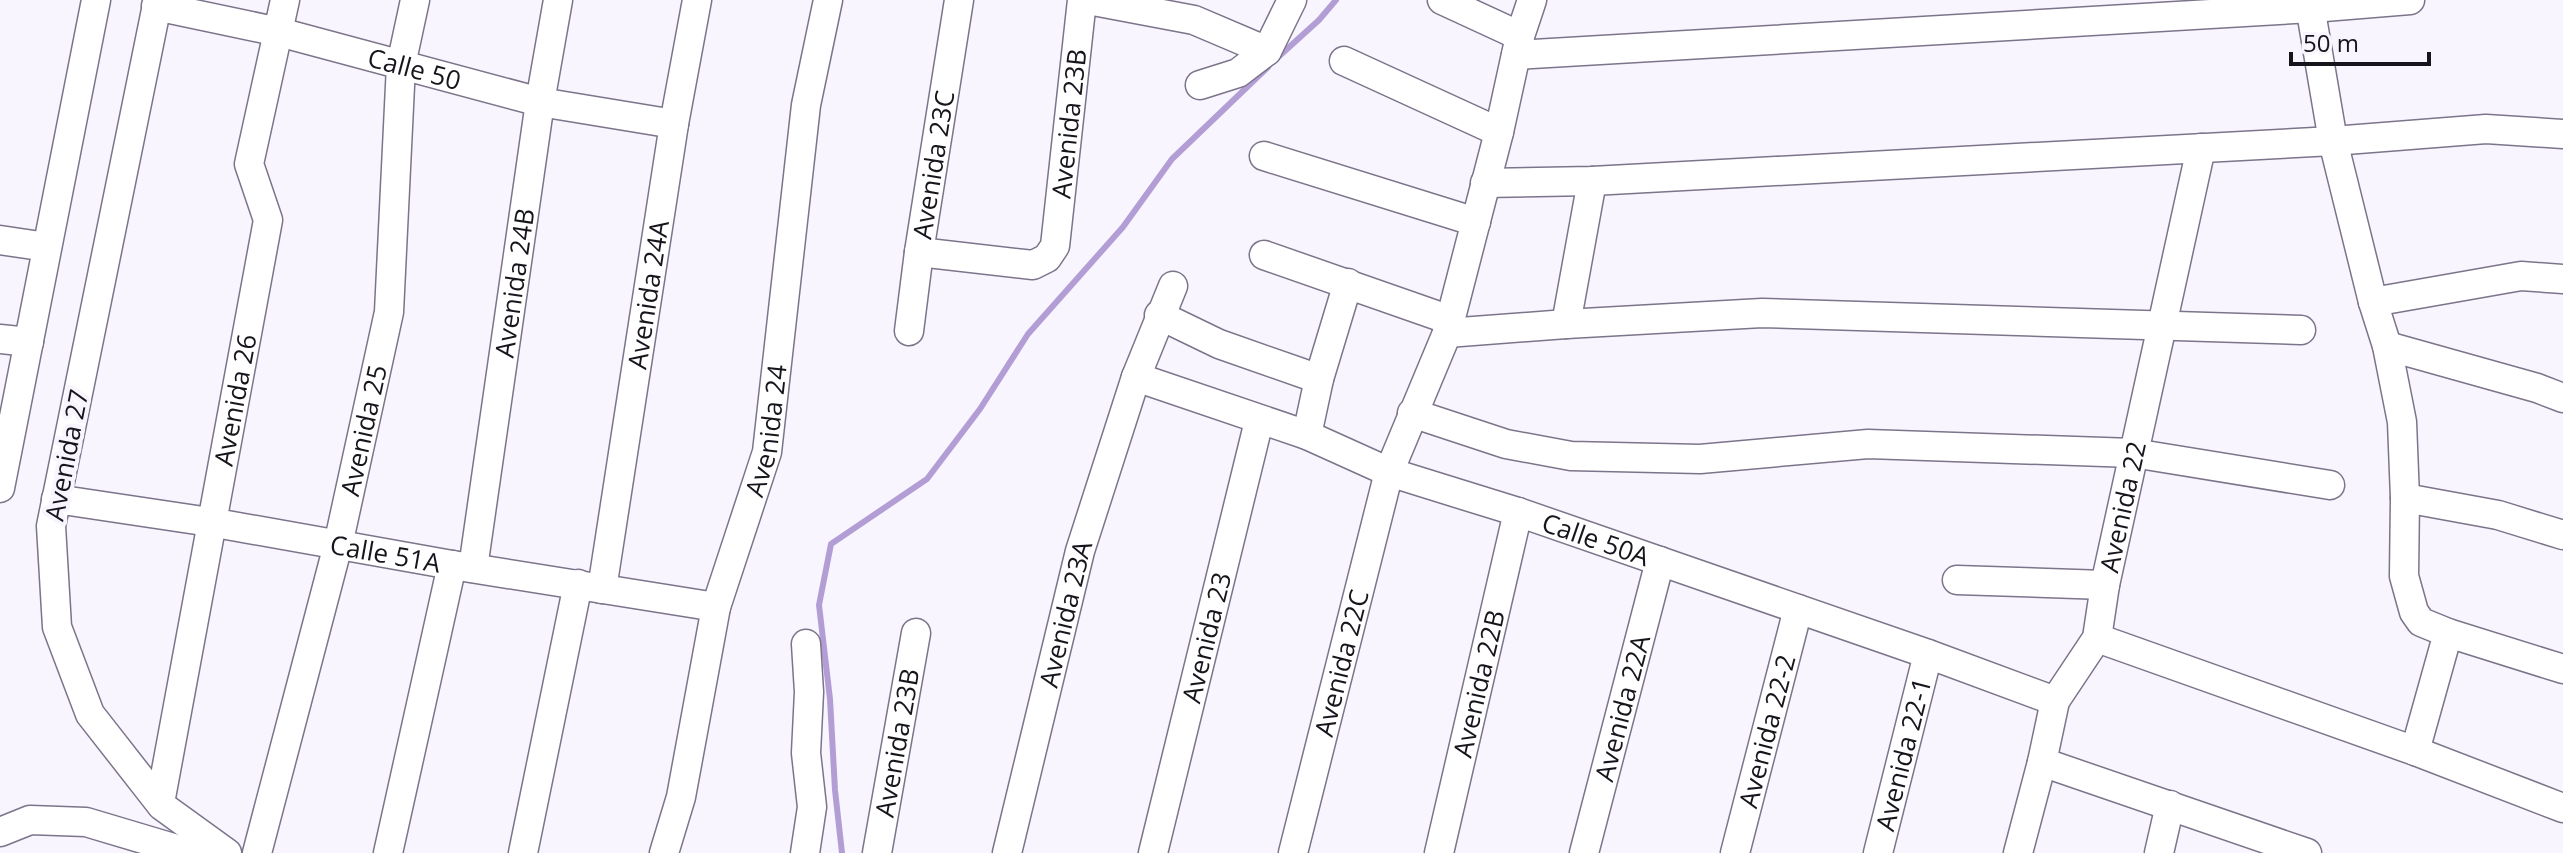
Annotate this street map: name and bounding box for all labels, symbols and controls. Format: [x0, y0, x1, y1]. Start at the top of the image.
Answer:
scale bar [2291, 16, 2429, 66]
text: 50 m [2303, 26, 2359, 59]
street label: Calle 50 [364, 39, 465, 98]
street label: Avenida 23B [1042, 47, 1095, 200]
street label: Avenida 23C [903, 88, 962, 242]
street label: Avenida 24B [485, 206, 542, 360]
street label: Avenida 24A [618, 217, 677, 371]
street label: Avenida 26 [205, 331, 265, 469]
street label: Avenida 25 [331, 361, 395, 499]
street label: Avenida 24 [736, 363, 795, 501]
street label: Avenida 27 [36, 386, 96, 524]
street label: Avenida 22 [2090, 438, 2154, 576]
street label: Calle 50A [1537, 504, 1655, 574]
street label: Calle 51A [327, 526, 444, 581]
street label: Avenida 23A [1030, 535, 1100, 691]
street label: Avenida 23 [1173, 568, 1239, 707]
street label: Avenida 22C [1305, 586, 1377, 740]
street label: Avenida 22B [1444, 606, 1513, 761]
street label: Avenida 22A [1585, 630, 1658, 785]
street label: Avenida 22-2 [1729, 651, 1804, 811]
street label: Avenida 23B [866, 666, 927, 820]
street label: Avenida 22-1 [1866, 674, 1939, 834]

